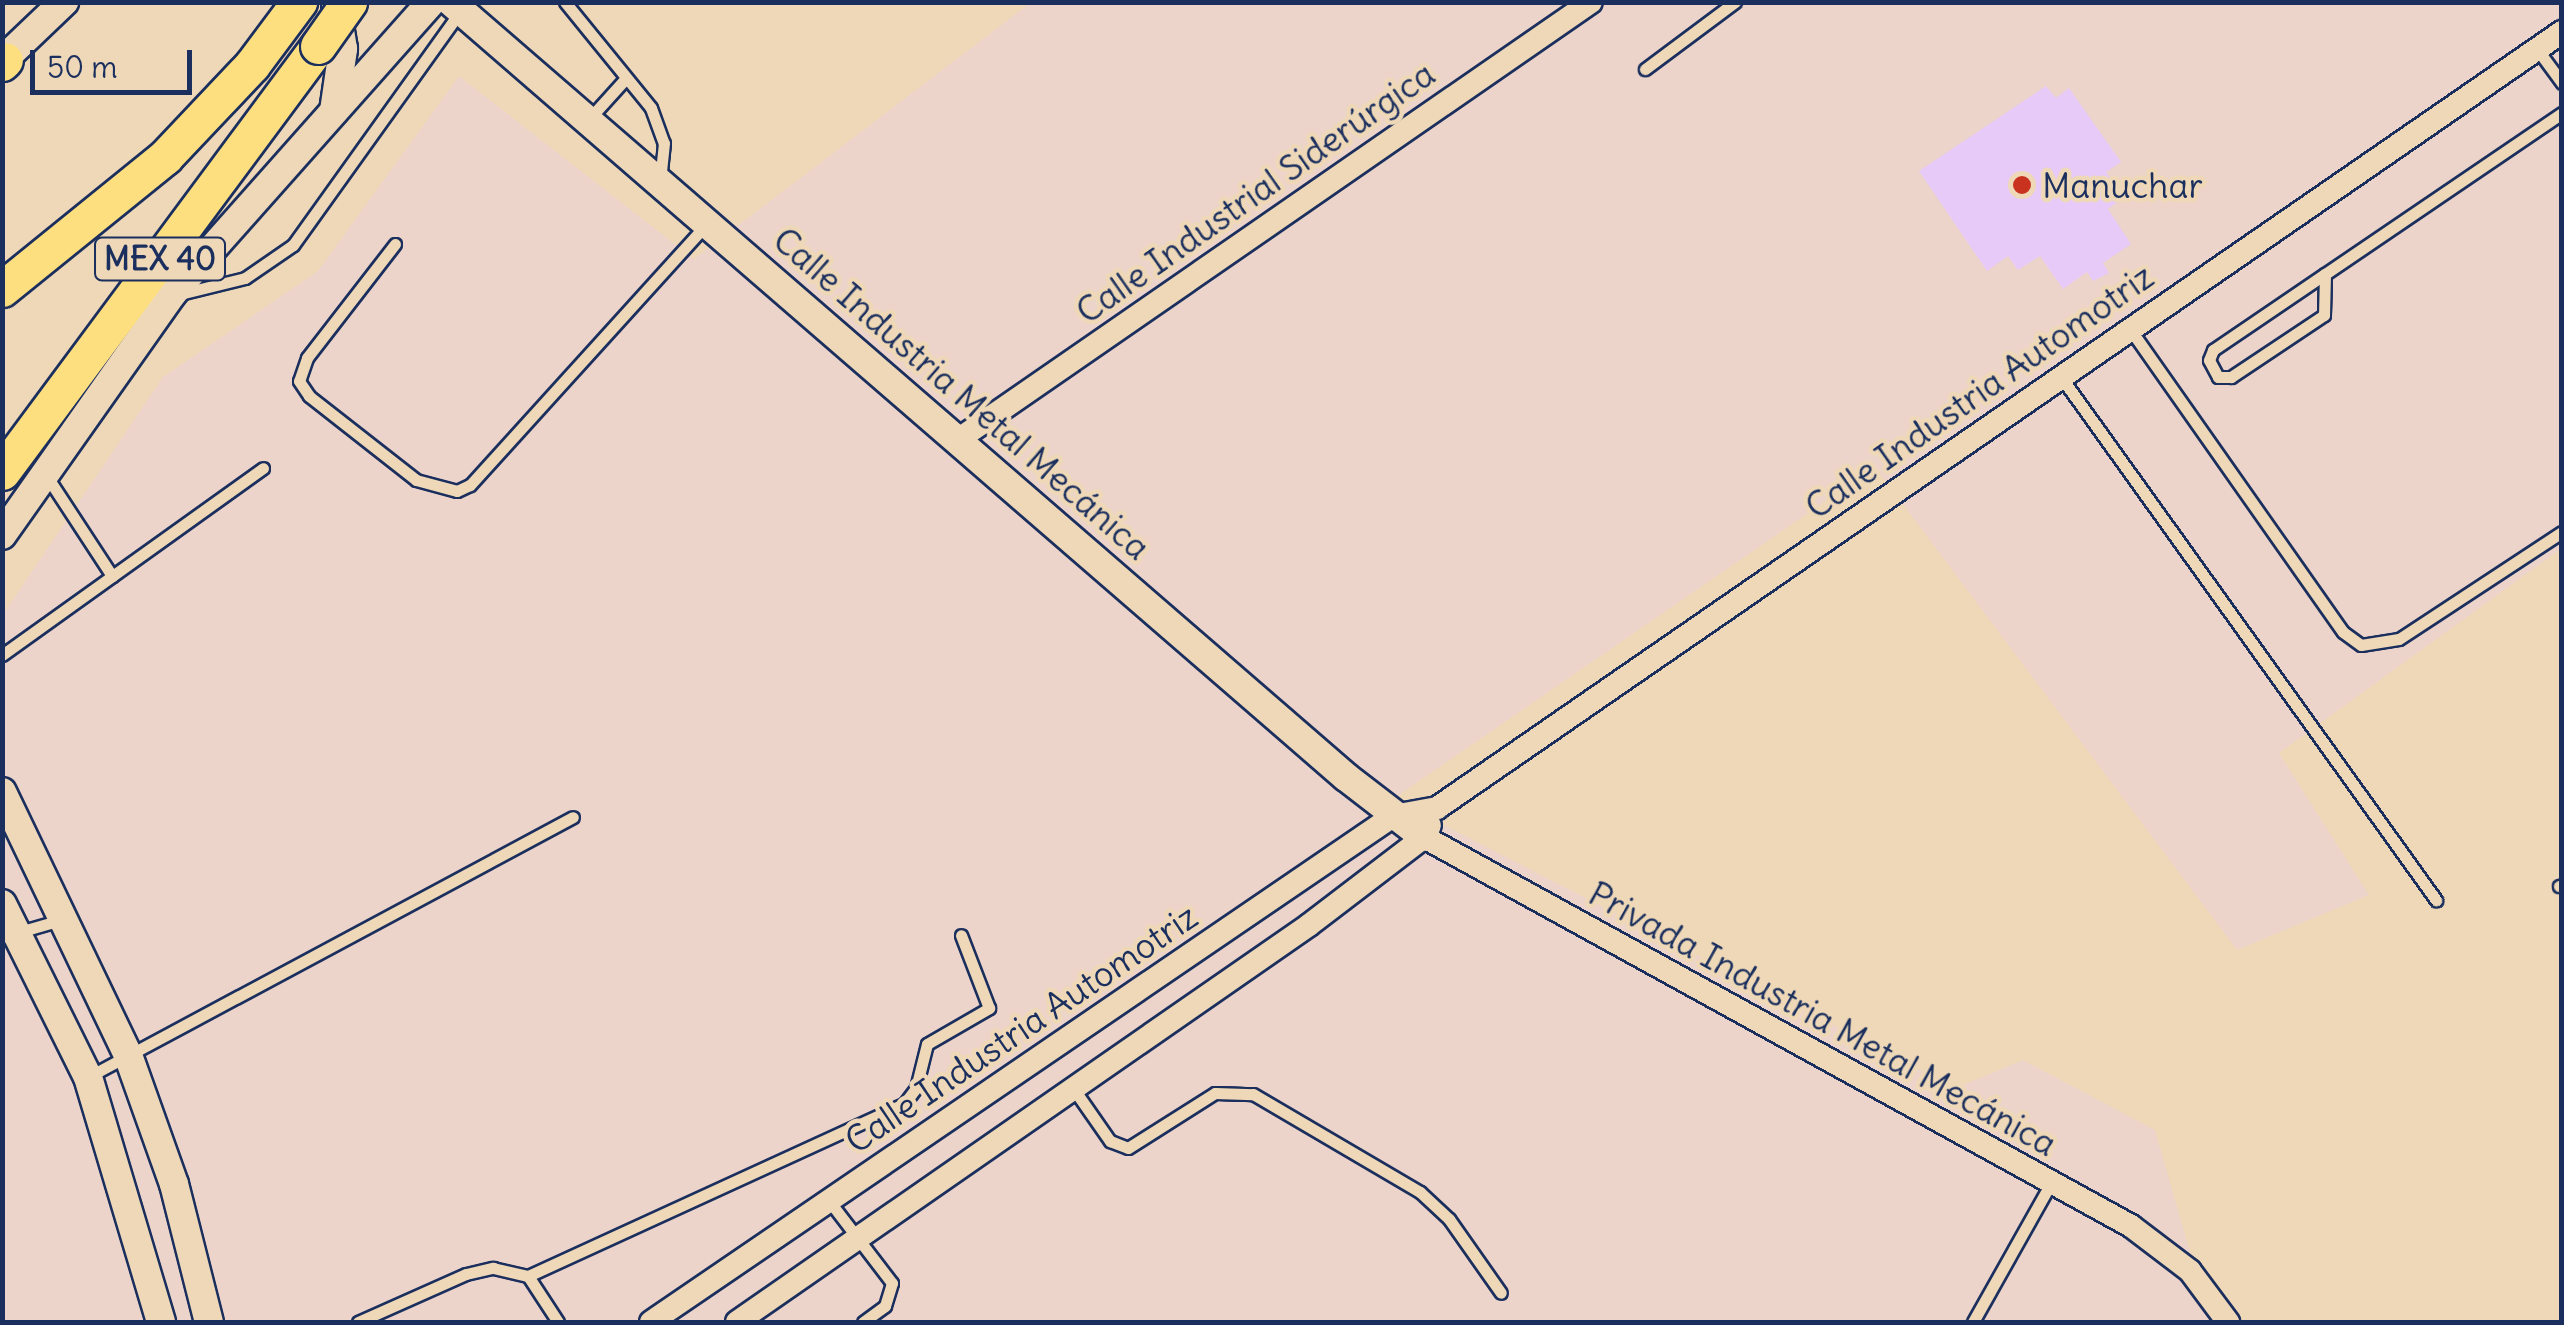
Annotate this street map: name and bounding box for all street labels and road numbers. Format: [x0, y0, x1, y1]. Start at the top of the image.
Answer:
street label: Calle Industrial Siderúrgica [1068, 52, 1442, 332]
street label: Calle Industria Metal Mecánica [765, 218, 1159, 568]
road number: MEX 40 [92, 232, 228, 286]
street label: Calle Industria Automotriz [1797, 255, 2161, 527]
street label: Privada Industria Metal Mecánica [1582, 872, 2064, 1164]
street label: Calle Industria Automotriz [837, 895, 1205, 1161]

